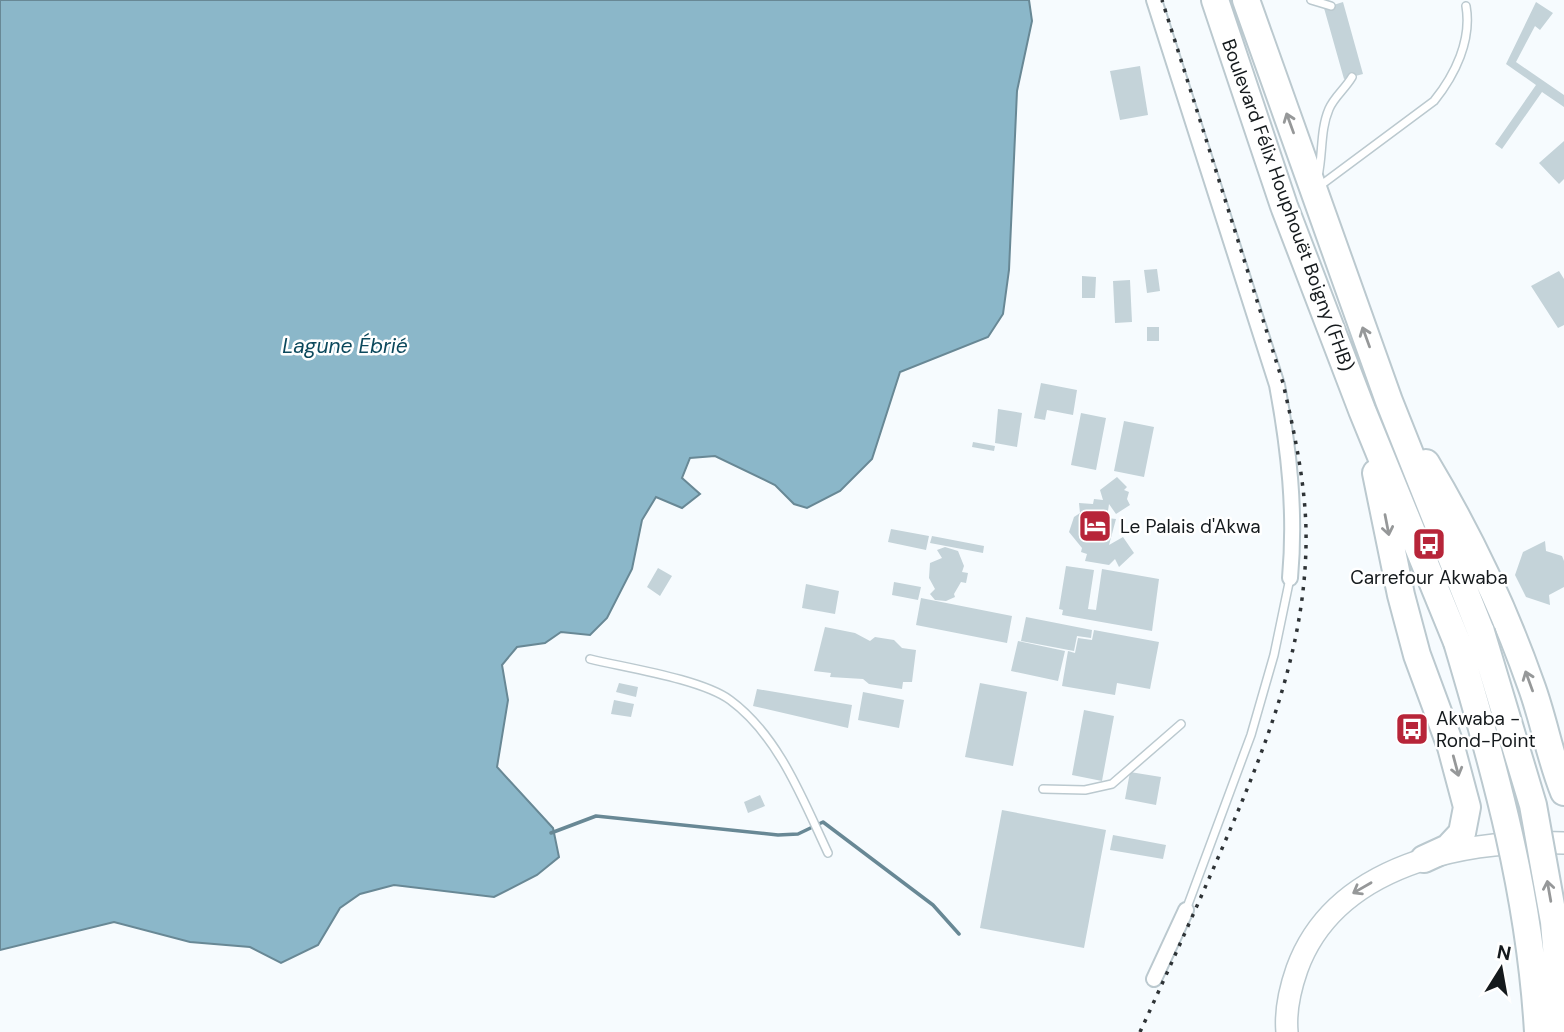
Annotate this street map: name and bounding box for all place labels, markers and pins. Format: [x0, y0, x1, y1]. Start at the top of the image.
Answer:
hotel icon: Le Palais d'Akwa [1076, 507, 1114, 545]
place label: Le Palais d'Akwa [1120, 514, 1261, 539]
bus stop icon: Carrefour Akwaba [1410, 525, 1448, 563]
place label: Carrefour Akwaba [1350, 565, 1508, 590]
place label: Akwaba - Rond-Point [1436, 706, 1536, 753]
bus stop icon: Akwaba - Rond-Point [1393, 710, 1431, 748]

